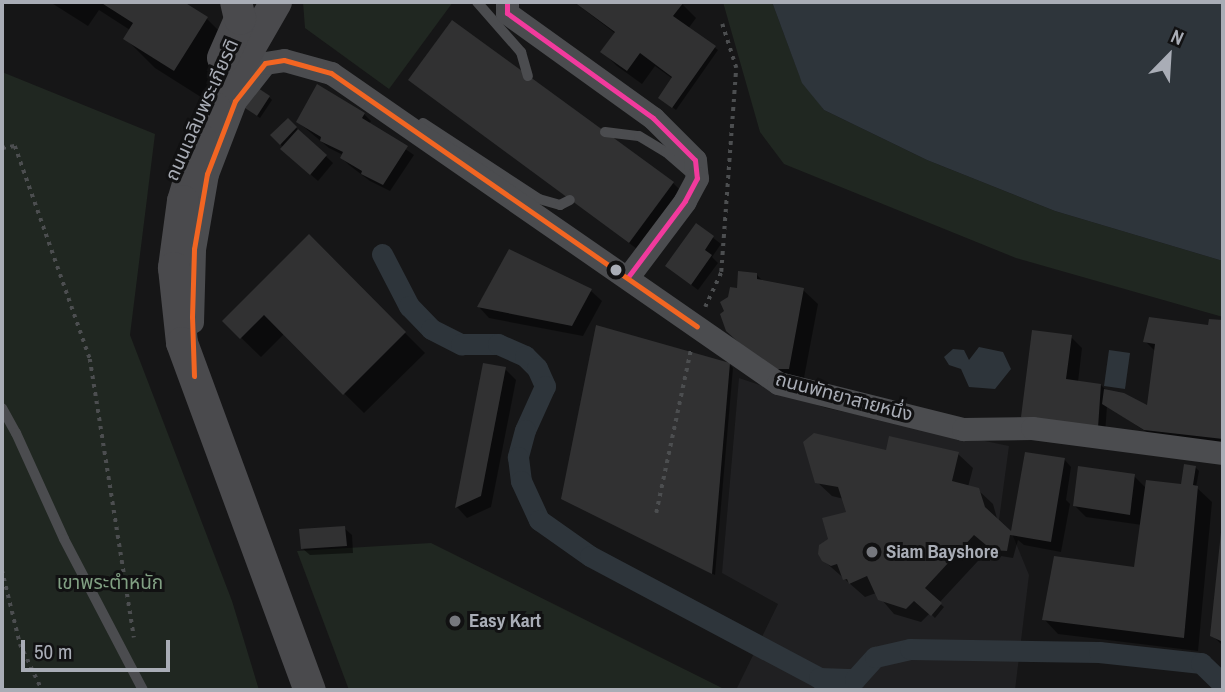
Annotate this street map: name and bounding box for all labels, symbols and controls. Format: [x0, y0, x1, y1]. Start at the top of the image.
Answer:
north arrow [1134, 21, 1204, 91]
text: N [1167, 23, 1188, 51]
street label: ถนนเฉลิมพระเกียรติ [161, 36, 243, 184]
unlabelled marker [609, 263, 623, 277]
street label: ถนนพัทยาสายหนึ่ง [773, 368, 915, 426]
place label: Siam Bayshore [886, 541, 999, 563]
marker: Siam Bayshore [864, 544, 880, 560]
park label: เขาพระตำหนัก [57, 572, 163, 594]
place label: Easy Kart [469, 610, 541, 632]
marker: Easy Kart [447, 613, 463, 629]
scale bar [24, 626, 173, 670]
text: 50 m [34, 637, 72, 666]

